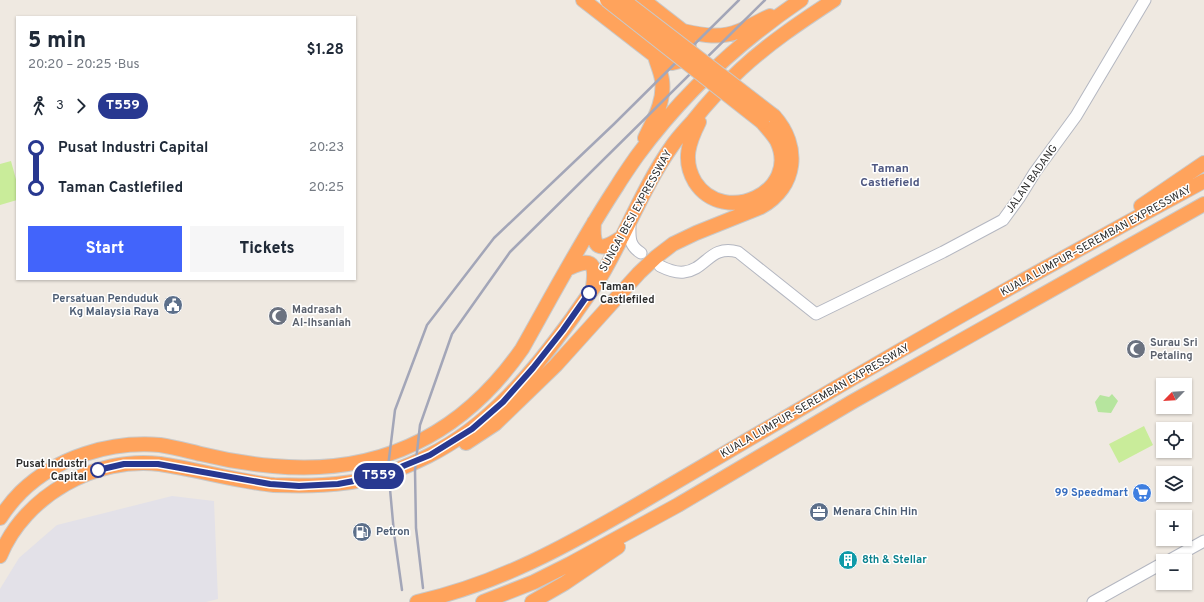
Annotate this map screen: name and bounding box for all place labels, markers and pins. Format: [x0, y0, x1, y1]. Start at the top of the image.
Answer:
place label: Taman Castlefiled [600, 280, 655, 307]
marker: Taman Castlefiled [581, 285, 597, 301]
place label: Persatuan Penduduk Kg Malaysia Raya [52, 292, 159, 319]
public building icon: Persatuan Penduduk Kg Malaysia Raya [162, 294, 184, 316]
place label: Madrasah Al-Ihsaniah [292, 303, 351, 330]
mosque icon: Madrasah Al-Ihsaniah [267, 305, 289, 327]
place label: Surau Sri Petaling [1150, 336, 1198, 363]
mosque icon: Surau Sri Petaling [1125, 338, 1147, 360]
place label: Pusat Industri Capital [16, 457, 87, 484]
marker: Pusat Industri Capital [90, 462, 106, 478]
supermarket icon: 99 Speedmart [1131, 482, 1153, 504]
place label: 99 Speedmart [1055, 486, 1128, 500]
office icon: Menara Chin Hin [808, 501, 830, 523]
place label: Menara Chin Hin [833, 505, 918, 519]
fuel station icon: Petron [351, 521, 373, 543]
place label: Petron [376, 525, 410, 539]
building icon: 8th & Stellar [837, 549, 859, 571]
place label: 8th & Stellar [862, 553, 927, 567]

